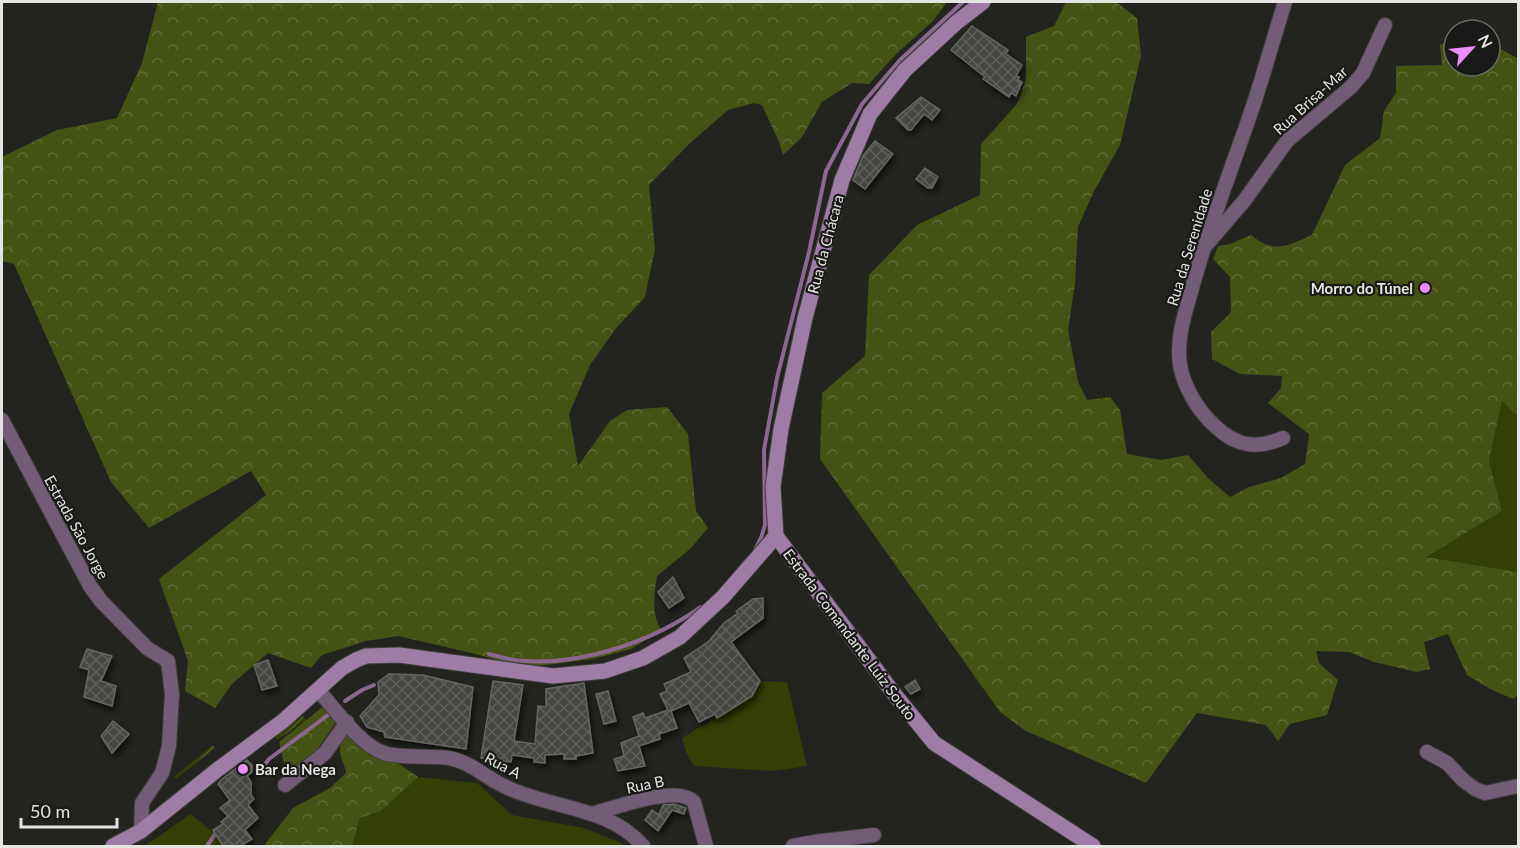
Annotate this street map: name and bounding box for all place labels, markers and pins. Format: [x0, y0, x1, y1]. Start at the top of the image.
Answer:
place label: Morro do Túnel [1311, 279, 1413, 297]
marker: Morro do Túnel [1418, 281, 1432, 295]
place label: Bar da Nega [255, 760, 336, 778]
marker: Bar da Nega [236, 762, 250, 776]

